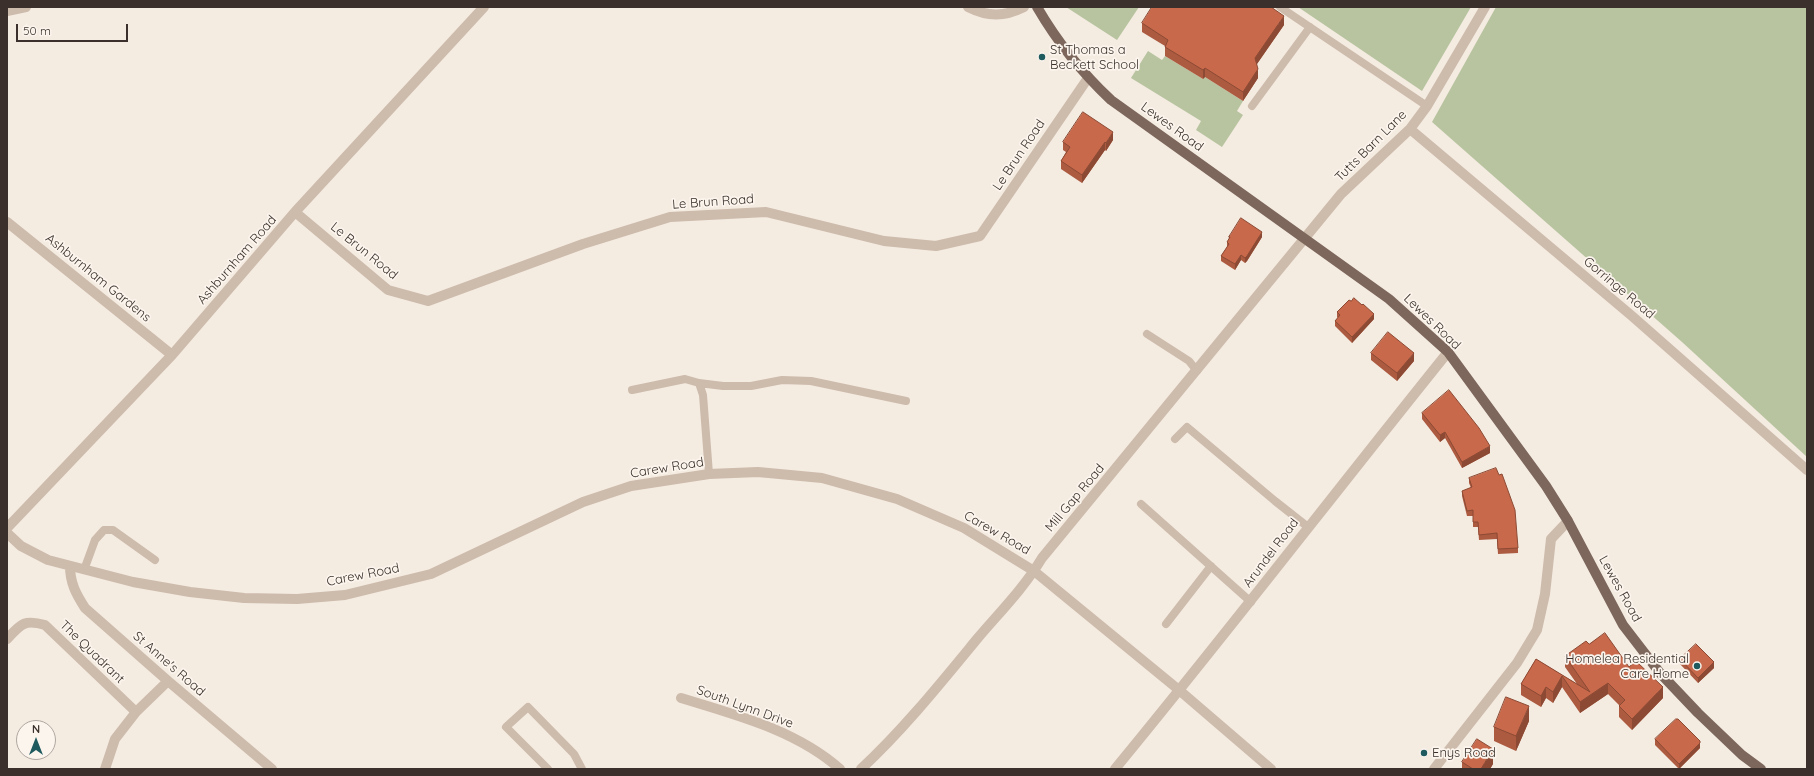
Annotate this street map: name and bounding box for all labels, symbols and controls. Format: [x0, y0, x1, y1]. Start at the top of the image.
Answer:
scale bar [18, 16, 130, 42]
text: 50 m [23, 23, 51, 38]
place label: St Thomas a Beckett School [1050, 42, 1139, 73]
marker: St Thomas a Beckett School [1037, 52, 1047, 62]
street label: Lewes Road [1138, 99, 1206, 155]
street label: Tutts Barn Lane [1332, 107, 1410, 185]
street label: Le Brun Road [990, 117, 1048, 193]
street label: Le Brun Road [672, 191, 754, 213]
street label: Ashburnham Road [194, 212, 280, 308]
street label: Le Brun Road [327, 219, 401, 283]
street label: Ashburnham Gardens [42, 231, 154, 325]
street label: Gorringe Road [1580, 254, 1658, 322]
street label: Lewes Road [1400, 291, 1464, 353]
street label: Carew Road [629, 455, 705, 481]
street label: Mill Gap Road [1042, 461, 1108, 535]
street label: Carew Road [961, 508, 1033, 558]
street label: Arundel Road [1240, 515, 1302, 591]
street label: Lewes Road [1595, 553, 1645, 625]
street label: Carew Road [325, 560, 401, 590]
street label: The Quadrant [56, 617, 128, 687]
street label: St Anne's Road [130, 628, 208, 700]
place label: Homelea Residential Care Home [1565, 651, 1689, 682]
marker: Homelea Residential Care Home [1692, 661, 1702, 671]
street label: South Lynn Drive [695, 682, 795, 732]
north arrow [16, 720, 56, 760]
text: N [32, 722, 40, 736]
place label: Enys Road [1432, 745, 1496, 761]
marker: Enys Road [1419, 748, 1429, 758]

